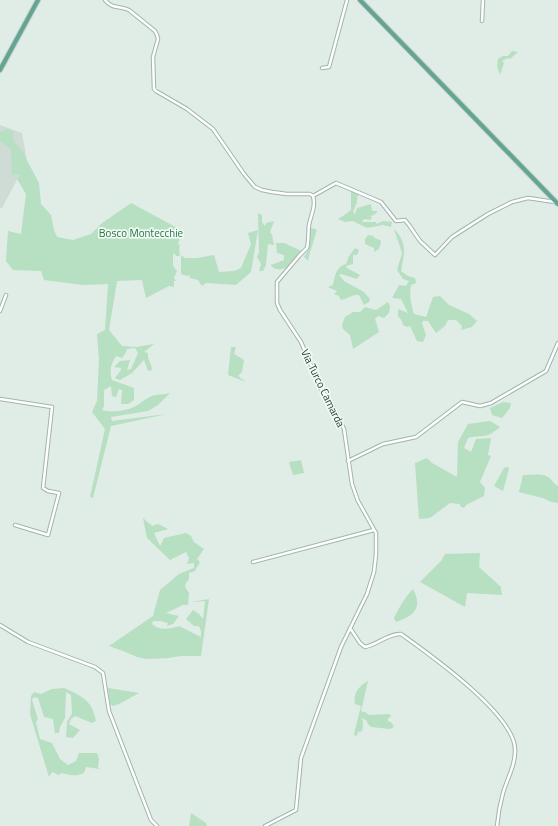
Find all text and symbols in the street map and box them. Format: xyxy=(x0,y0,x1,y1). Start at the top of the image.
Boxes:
park label: Bosco Montecchie xyxy=(99,225,184,241)
street label: Via Turco Camarda xyxy=(297,346,349,430)

